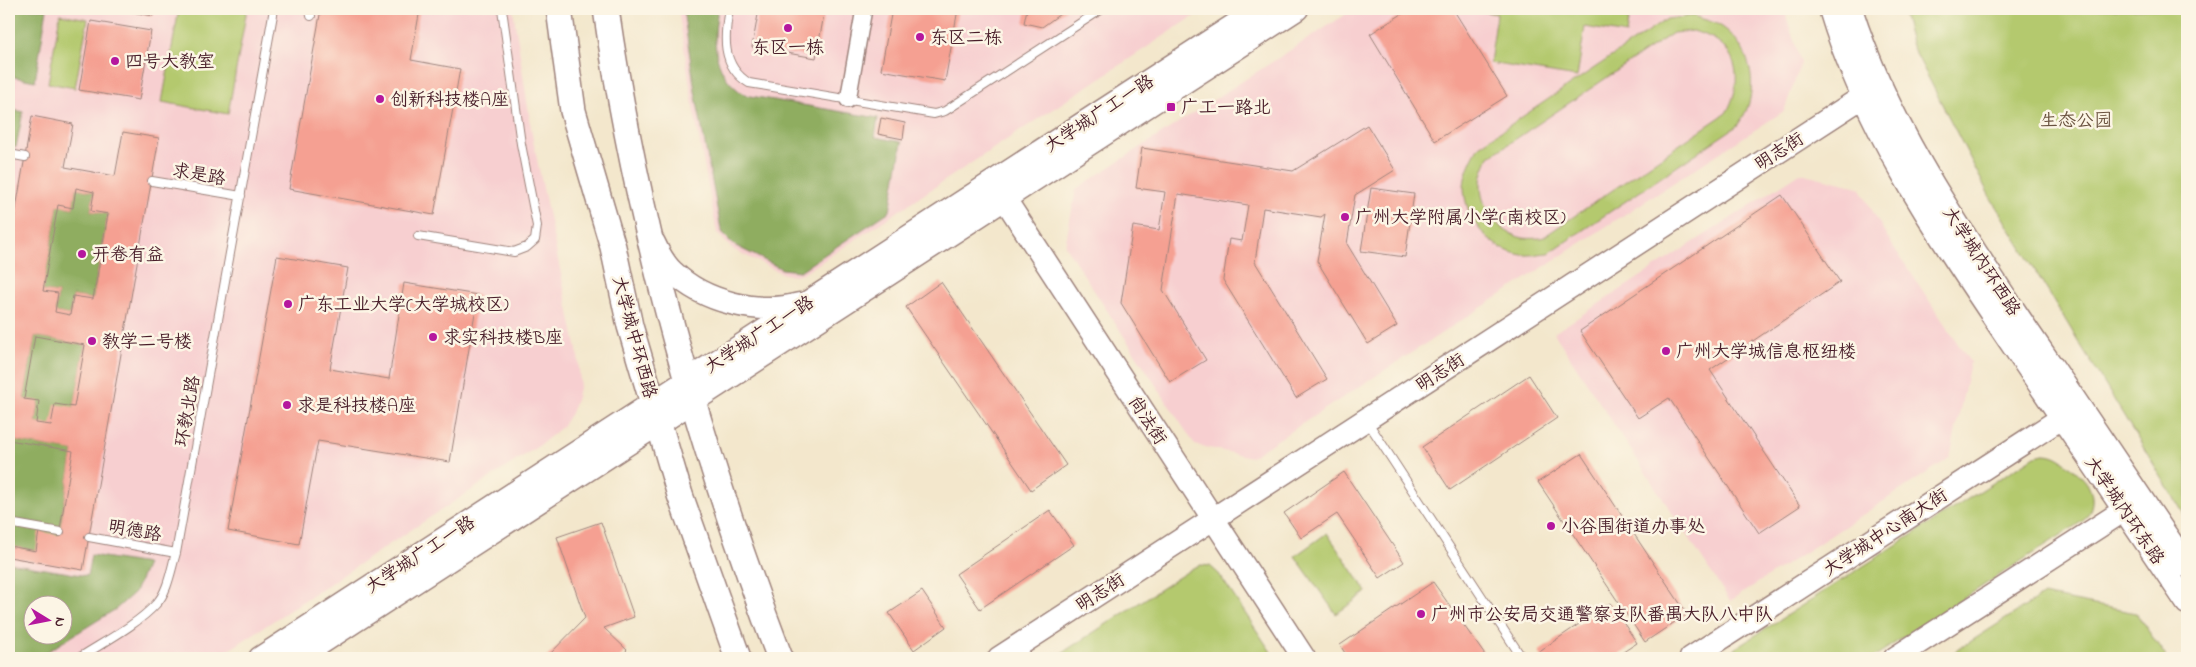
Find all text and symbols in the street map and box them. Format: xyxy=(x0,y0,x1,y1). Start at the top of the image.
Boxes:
marker: 东区一栋 xyxy=(782,22,794,34)
place label: 东区二栋 xyxy=(930,26,1002,52)
marker: 东区二栋 xyxy=(914,31,926,43)
place label: 东区一栋 xyxy=(752,36,824,62)
place label: 四号大教室 xyxy=(125,50,215,76)
marker: 四号大教室 xyxy=(109,55,121,67)
street label: 大学城广工一路 xyxy=(1040,69,1160,160)
place label: 创新科技楼A座 xyxy=(390,88,509,114)
marker: 创新科技楼A座 xyxy=(374,93,386,105)
place label: 广工一路北 xyxy=(1181,96,1271,122)
marker: 广工一路北 xyxy=(1165,101,1177,113)
park label: 生态公园 xyxy=(2040,109,2112,135)
street label: 明志街 xyxy=(1750,127,1810,178)
street label: 求是路 xyxy=(170,158,227,193)
street label: 大学城内环西路 xyxy=(1935,202,2026,322)
place label: 广州大学附属小学(南校区) xyxy=(1355,206,1566,232)
marker: 广州大学附属小学(南校区) xyxy=(1339,211,1351,223)
place label: 开卷有益 xyxy=(92,243,164,269)
marker: 开卷有益 xyxy=(76,248,88,260)
street label: 大学城中环西路 xyxy=(604,273,662,402)
street label: 大学城广工一路 xyxy=(700,290,820,381)
place label: 广东工业大学(大学城校区) xyxy=(298,293,509,319)
marker: 广东工业大学(大学城校区) xyxy=(282,298,294,310)
place label: 求实科技楼B座 xyxy=(443,326,563,352)
place label: 教学二号楼 xyxy=(102,330,192,356)
marker: 求实科技楼B座 xyxy=(427,331,439,343)
marker: 教学二号楼 xyxy=(86,335,98,347)
place label: 广州大学城信息枢纽楼 xyxy=(1676,340,1856,366)
marker: 广州大学城信息枢纽楼 xyxy=(1660,345,1672,357)
street label: 明志街 xyxy=(1411,348,1471,399)
street label: 环教北路 xyxy=(170,374,208,449)
street label: 尚法街 xyxy=(1121,391,1172,451)
place label: 求是科技楼A座 xyxy=(297,394,416,420)
marker: 求是科技楼A座 xyxy=(281,399,293,411)
street label: 大学城内环东路 xyxy=(2077,452,2169,571)
street label: 大学城中心南大街 xyxy=(1819,484,1954,584)
street label: 大学城广工一路 xyxy=(361,510,481,601)
street label: 明德路 xyxy=(106,514,163,549)
place label: 小谷围街道办事处 xyxy=(1561,515,1705,541)
marker: 小谷围街道办事处 xyxy=(1545,520,1557,532)
street label: 明志街 xyxy=(1071,568,1131,619)
north arrow xyxy=(22,594,72,644)
place label: 广州市公安局交通警察支队番禺大队八中队 xyxy=(1431,603,1773,629)
marker: 广州市公安局交通警察支队番禺大队八中队 xyxy=(1415,608,1427,620)
text: N xyxy=(48,616,70,628)

